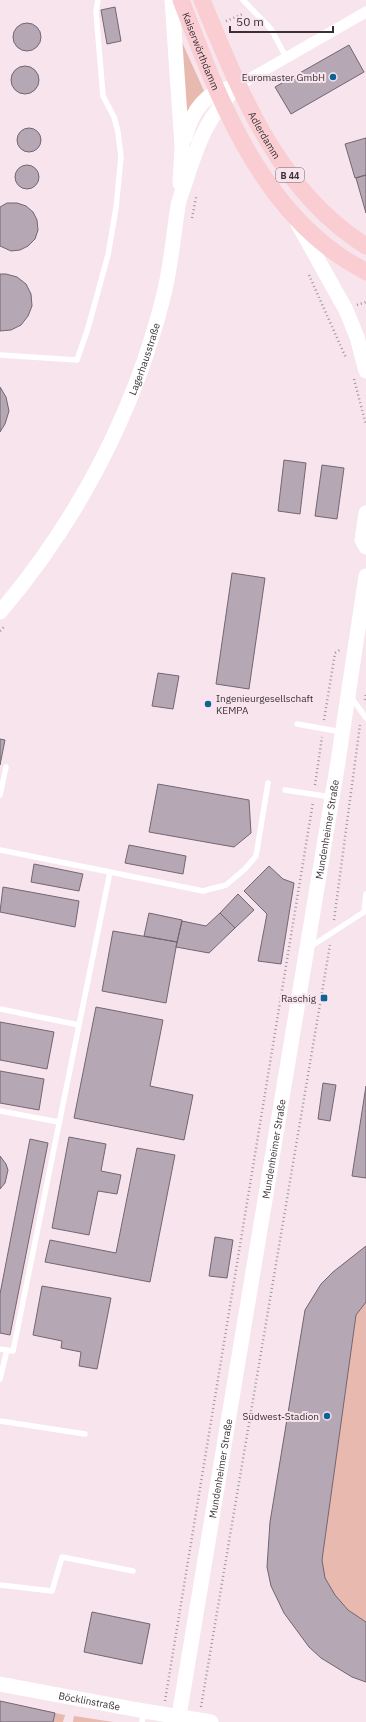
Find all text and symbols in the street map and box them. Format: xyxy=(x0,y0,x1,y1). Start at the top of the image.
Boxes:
scale bar xyxy=(230,8,333,34)
street label: Kaiserwörthdamm xyxy=(180,10,223,92)
text: 50 m xyxy=(236,14,264,29)
place label: Euromaster GmbH xyxy=(242,71,325,84)
marker: Euromaster GmbH xyxy=(328,72,338,82)
street label: Adlerdamm xyxy=(246,109,284,161)
road number: B 44 xyxy=(276,168,304,182)
street label: Lagerhausstraße xyxy=(126,321,163,397)
place label: Ingenieurgesellschaft KEMPA xyxy=(216,692,314,717)
marker: Ingenieurgesellschaft KEMPA xyxy=(203,699,213,709)
street label: Mundenheimer Straße xyxy=(312,778,342,880)
place label: Raschig xyxy=(281,992,317,1005)
marker: Raschig xyxy=(319,993,329,1003)
street label: Mundenheimer Straße xyxy=(259,1098,288,1200)
place label: Südwest-Stadion xyxy=(242,1410,319,1423)
marker: Südwest-Stadion xyxy=(322,1411,332,1421)
street label: Mundenheimer Straße xyxy=(206,1417,235,1519)
street label: Böcklinstraße xyxy=(57,1689,122,1713)

